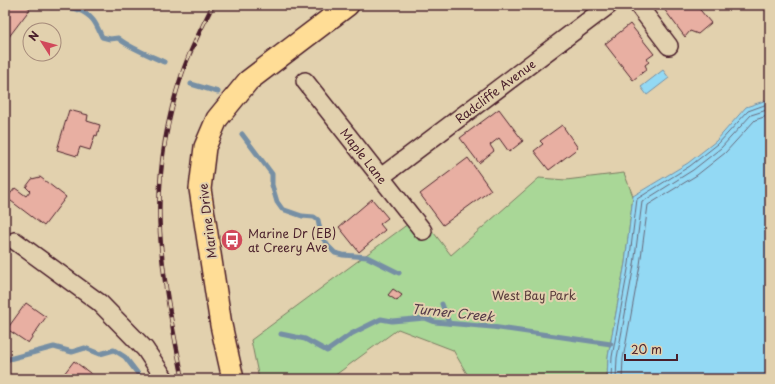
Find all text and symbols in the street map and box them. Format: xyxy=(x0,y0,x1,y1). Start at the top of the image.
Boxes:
north arrow xyxy=(22,22,62,62)
text: N xyxy=(24,27,43,44)
street label: Radcliffe Avenue xyxy=(451,55,539,127)
street label: Maple Lane xyxy=(336,124,392,188)
street label: Marine Drive xyxy=(193,182,221,260)
place label: Marine Dr (EB) at Creery Ave xyxy=(248,224,336,256)
bus stop icon: Marine Dr (EB) at Creery Ave xyxy=(219,227,245,253)
park label: West Bay Park xyxy=(492,286,576,304)
water label: Turner Creek xyxy=(411,298,496,326)
scale bar xyxy=(625,336,677,362)
text: 20 m xyxy=(631,340,662,358)

